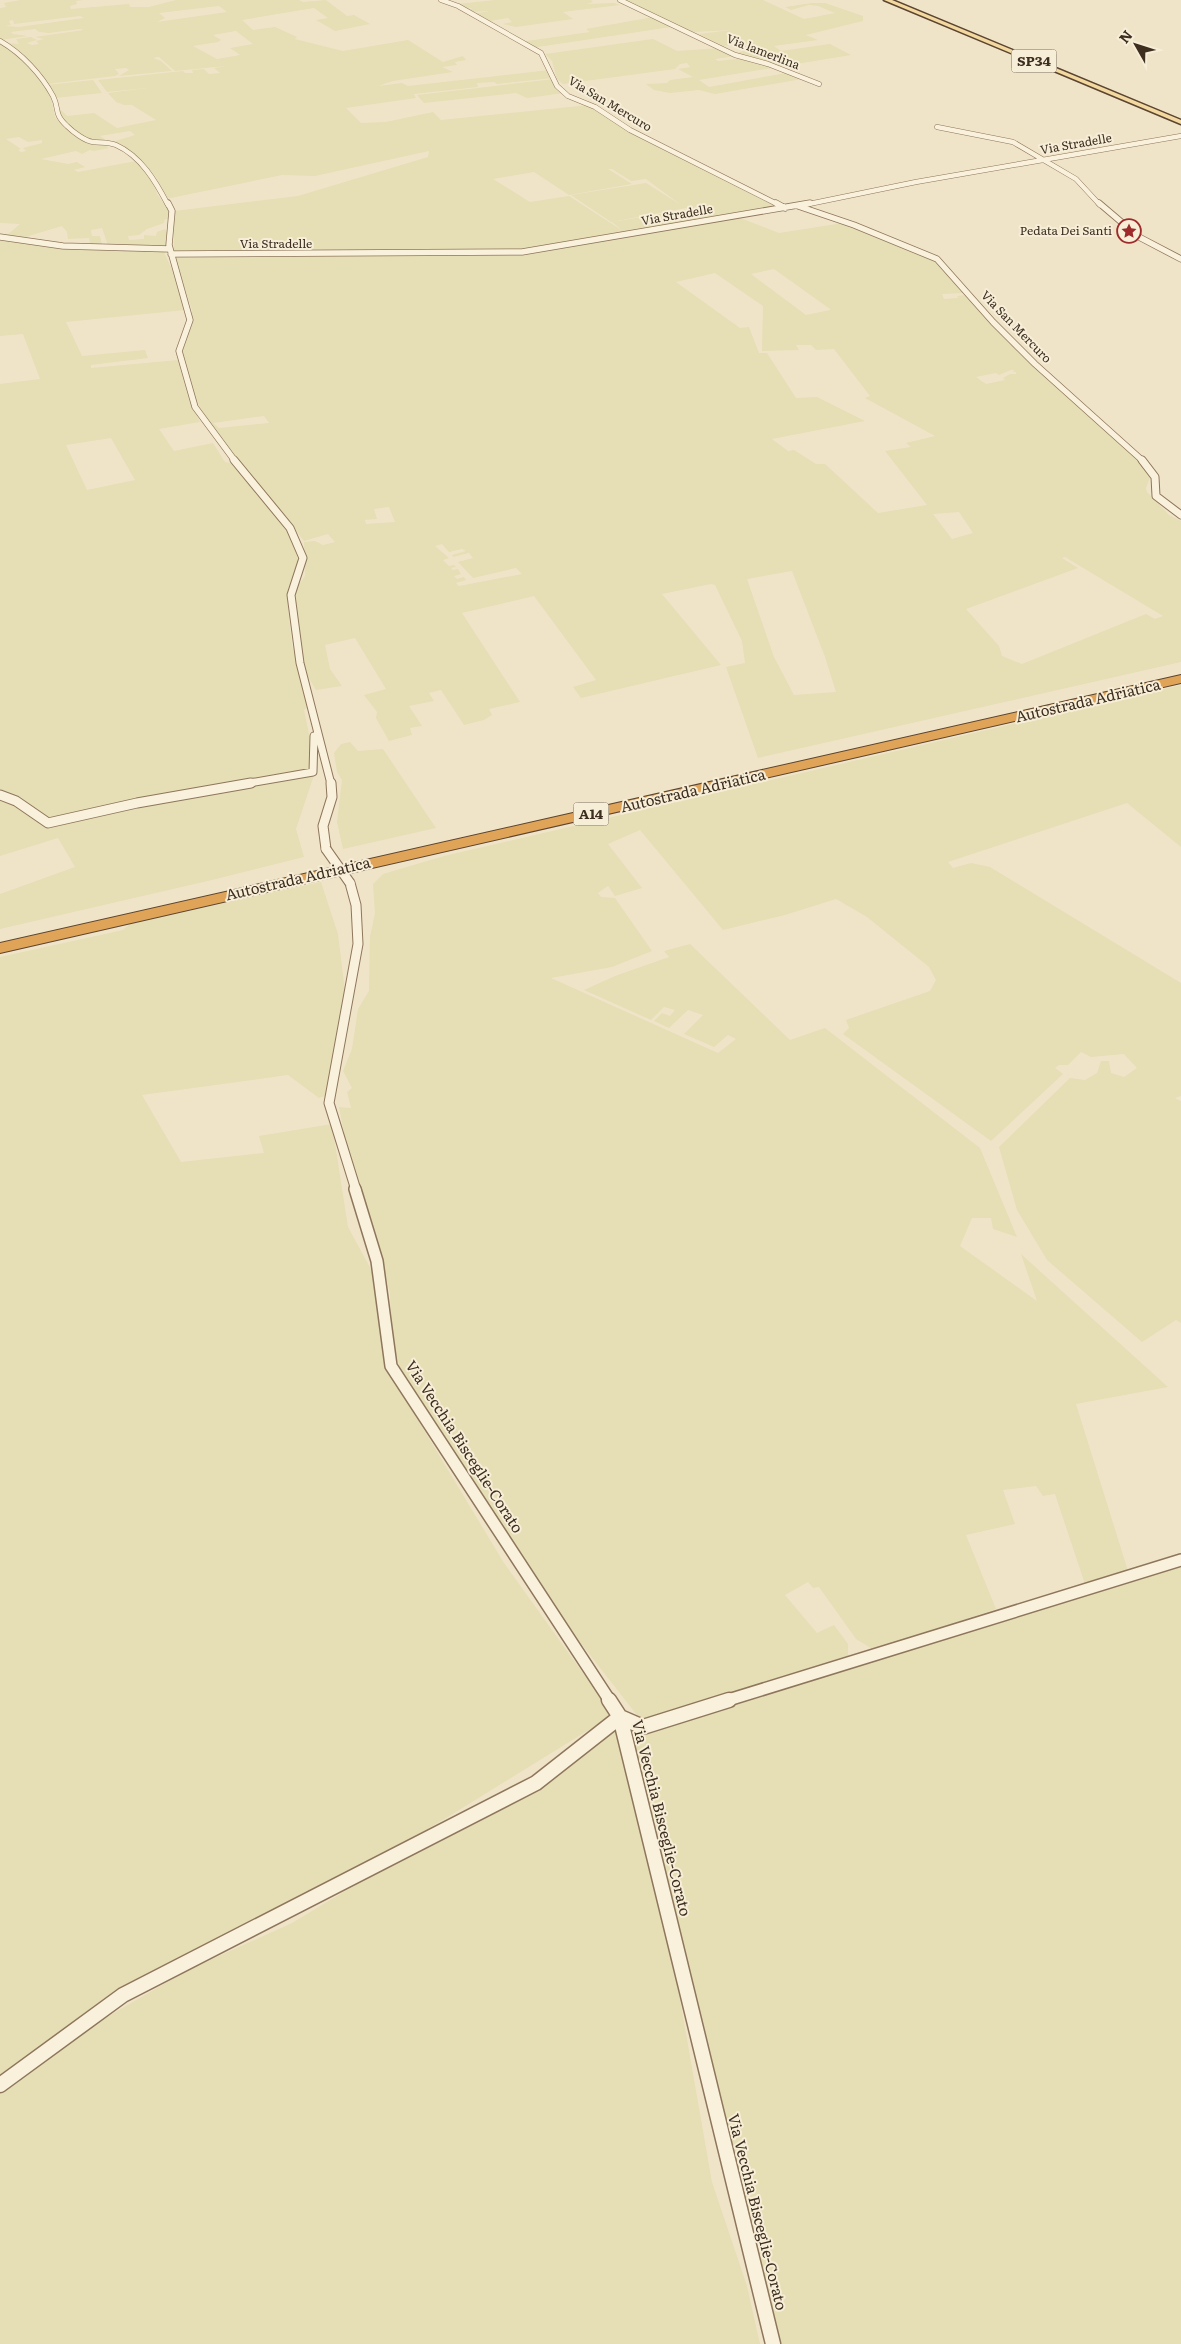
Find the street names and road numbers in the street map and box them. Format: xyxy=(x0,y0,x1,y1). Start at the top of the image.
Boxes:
street label: Via lamerlina xyxy=(724,29,803,74)
road number: SP34 xyxy=(1012,49,1056,72)
street label: Via San Mercuro xyxy=(565,71,656,135)
street label: Via Stradelle xyxy=(1038,128,1113,158)
street label: Via Stradelle xyxy=(639,199,714,229)
street label: Via Stradelle xyxy=(240,234,312,252)
street label: Via San Mercuro xyxy=(977,286,1056,367)
street label: Autostrada Adriatica xyxy=(1013,671,1163,727)
street label: Autostrada Adriatica xyxy=(618,761,768,817)
road number: A14 xyxy=(574,802,608,826)
street label: Autostrada Adriatica xyxy=(223,849,373,905)
street label: Via Vecchia Bisceglie-Corato xyxy=(401,1355,530,1537)
street label: Via Vecchia Bisceglie-Corato xyxy=(627,1717,698,1919)
street label: Via Vecchia Bisceglie-Corato xyxy=(723,2111,794,2313)

